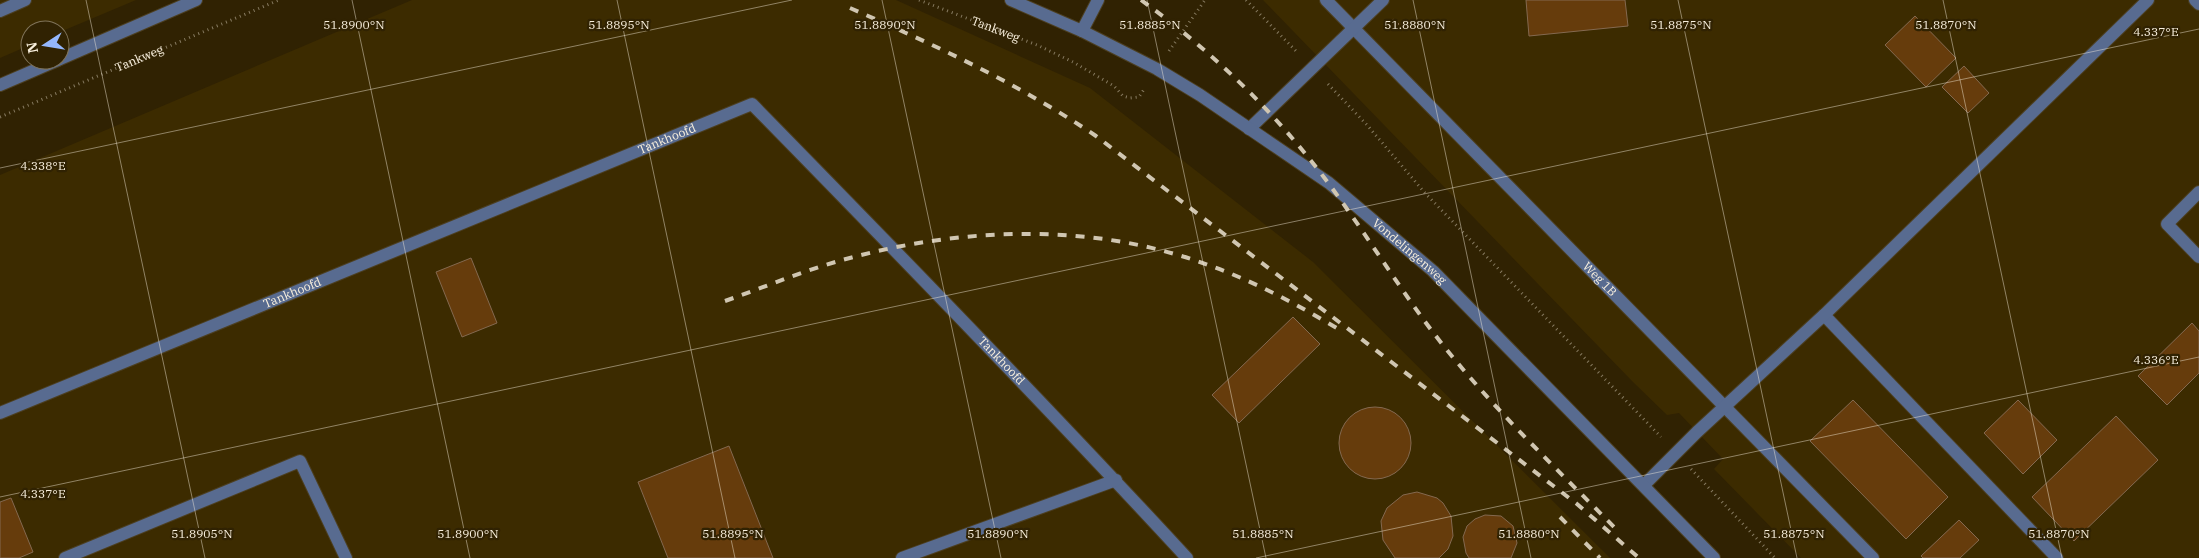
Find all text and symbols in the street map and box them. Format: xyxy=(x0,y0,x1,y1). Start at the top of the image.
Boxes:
street label: Tankweg xyxy=(969,13,1023,45)
text: 51.8900°N xyxy=(323,17,385,32)
text: 51.8895°N xyxy=(588,17,650,32)
text: 51.8890°N xyxy=(854,17,916,32)
text: 51.8885°N xyxy=(1119,17,1181,32)
text: 51.8880°N xyxy=(1384,17,1446,32)
text: 51.8875°N xyxy=(1650,17,1712,32)
text: 51.8870°N xyxy=(1915,17,1977,32)
north arrow xyxy=(20,20,70,70)
text: 4.337°E xyxy=(2133,24,2179,39)
text: N xyxy=(22,40,42,55)
street label: Tankweg xyxy=(113,41,166,75)
street label: Tankhoofd xyxy=(636,120,698,157)
text: 4.338°E xyxy=(20,158,66,173)
street label: Vondelingenweg xyxy=(1370,215,1450,288)
street label: Weg 1B xyxy=(1580,259,1620,299)
street label: Tankhoofd xyxy=(261,274,323,311)
street label: Tankhoofd xyxy=(975,333,1028,388)
text: 4.336°E xyxy=(2133,352,2179,367)
text: 4.337°E xyxy=(20,486,66,501)
text: 51.8905°N xyxy=(171,526,233,541)
text: 51.8900°N xyxy=(437,526,499,541)
text: 51.8895°N xyxy=(702,526,764,541)
text: 51.8890°N xyxy=(967,526,1029,541)
text: 51.8885°N xyxy=(1232,526,1294,541)
text: 51.8880°N xyxy=(1498,526,1560,541)
text: 51.8875°N xyxy=(1763,526,1825,541)
text: 51.8870°N xyxy=(2028,526,2090,541)

